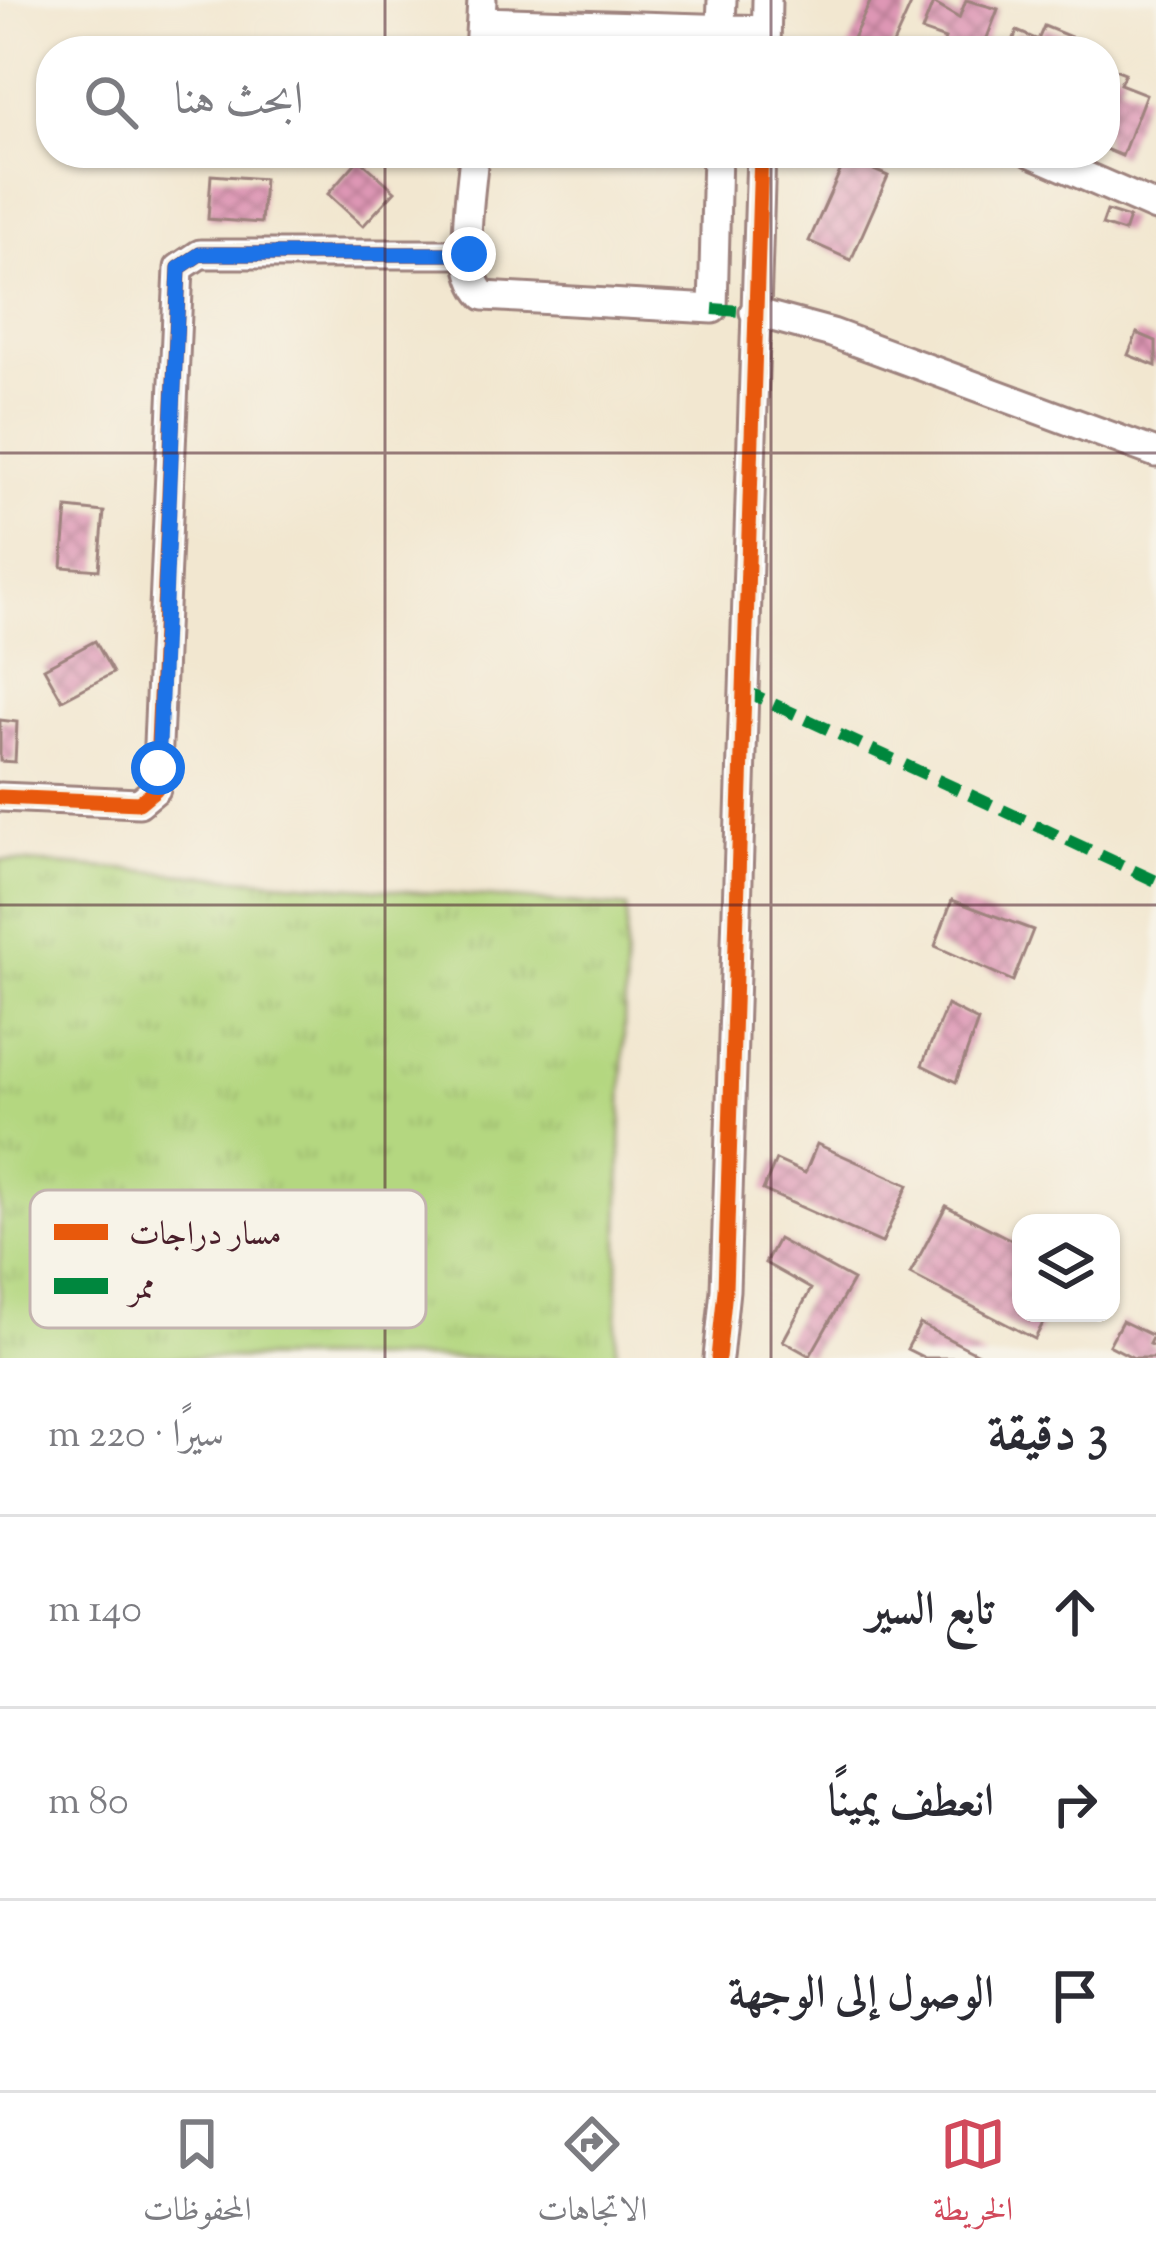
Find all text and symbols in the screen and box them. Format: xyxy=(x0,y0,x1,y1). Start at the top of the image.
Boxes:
search box xyxy=(36,36,1120,168)
icon: search xyxy=(78,69,144,135)
text: ابحث هنا xyxy=(174,70,304,135)
route end xyxy=(442,227,496,281)
route start xyxy=(131,741,185,795)
legend xyxy=(30,1190,426,1328)
text: مسار دراجات xyxy=(129,1212,282,1260)
map controls xyxy=(1012,1214,1120,1322)
button: layers xyxy=(1012,1214,1120,1322)
text: ممر xyxy=(126,1266,155,1314)
text: 3 دقيقة xyxy=(987,1400,1108,1473)
text: سيرًا · 220 m xyxy=(48,1409,224,1465)
icon: ahead xyxy=(1042,1579,1108,1645)
text: تابع السير xyxy=(867,1580,994,1645)
text: 140 m xyxy=(48,1584,142,1640)
icon: right xyxy=(1042,1771,1108,1837)
text: انعطف يمينًا xyxy=(828,1772,994,1837)
text: 80 m xyxy=(48,1776,129,1832)
icon: arrive xyxy=(1042,1963,1108,2029)
text: الوصول إلى الوجهة xyxy=(728,1964,994,2029)
tab: المحفوظات xyxy=(143,2111,252,2241)
tab: الاتجاهات xyxy=(537,2111,647,2241)
tab: الخريطة xyxy=(933,2111,1013,2241)

